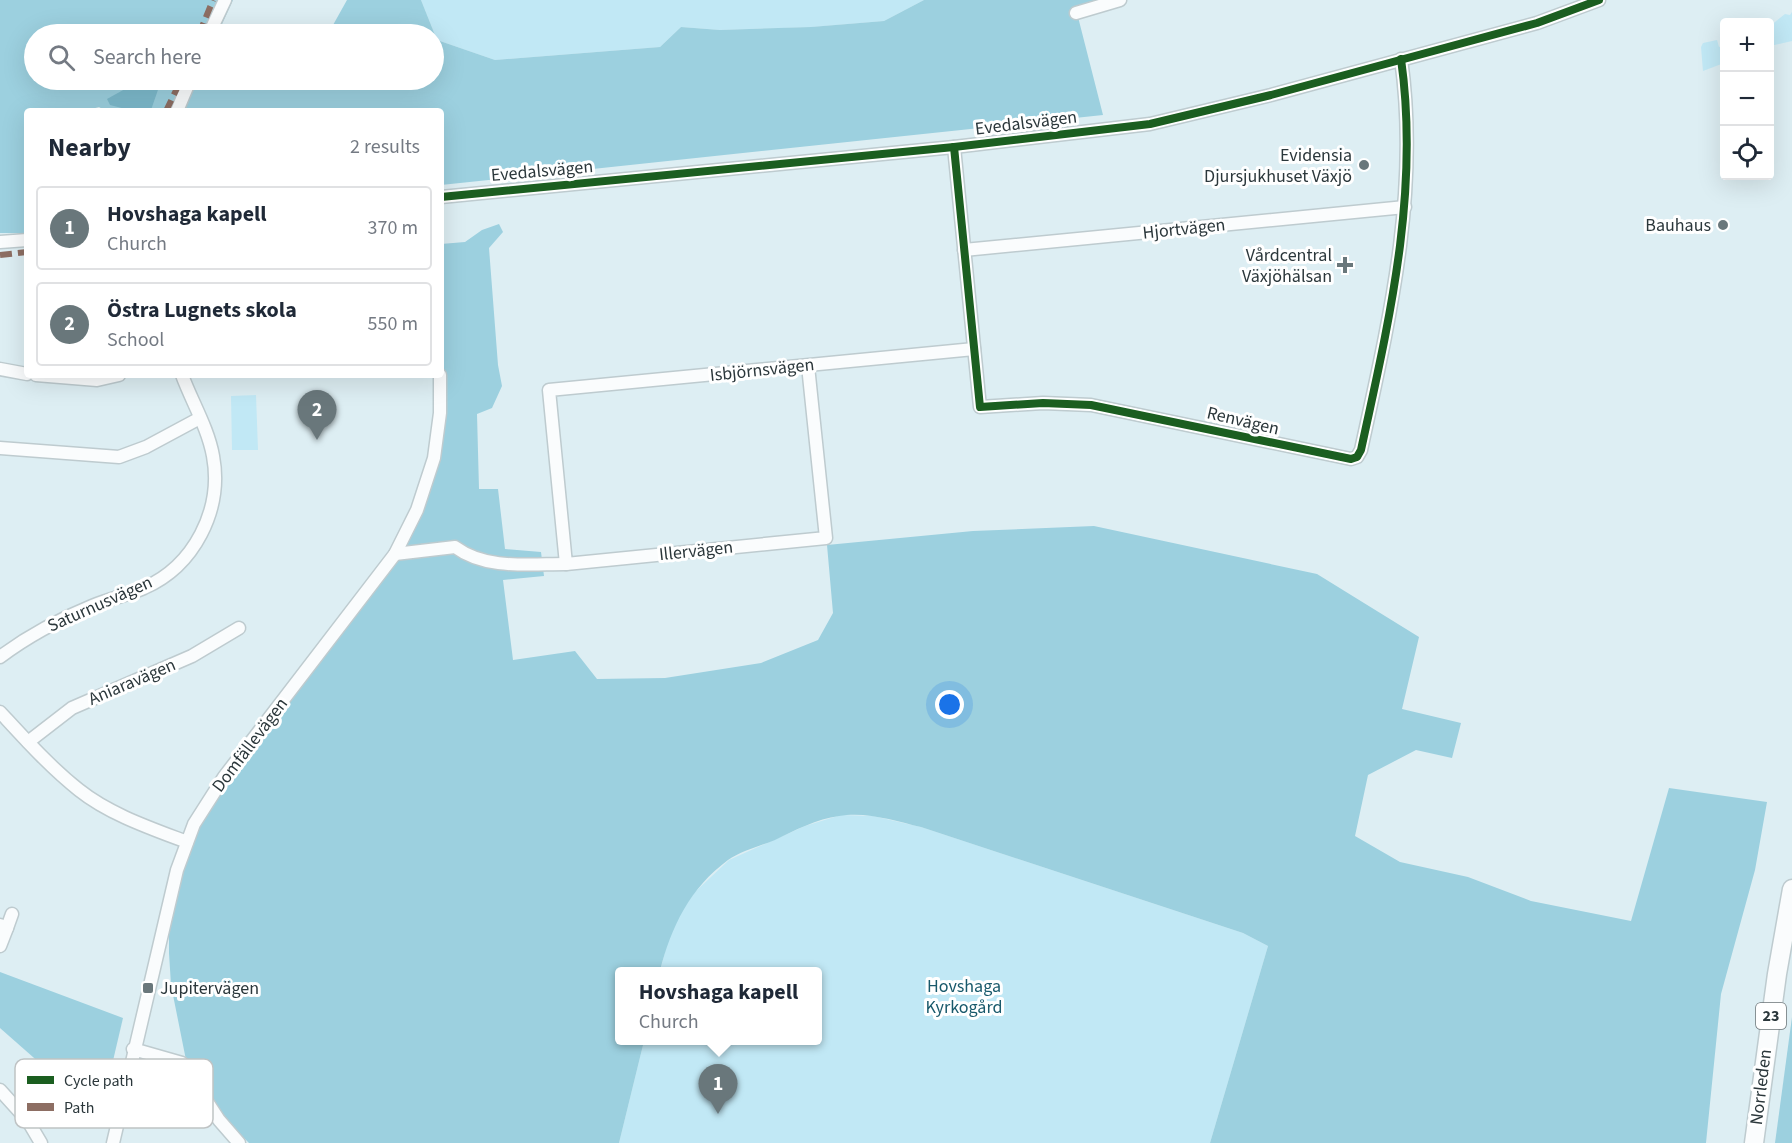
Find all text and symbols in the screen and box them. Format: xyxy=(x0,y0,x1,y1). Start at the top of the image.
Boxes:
map controls xyxy=(1720,18,1774,180)
button: + xyxy=(1720,18,1774,72)
search box xyxy=(24,24,444,90)
icon: search xyxy=(45,41,78,74)
text: Search here xyxy=(93,41,201,73)
button: − xyxy=(1720,72,1774,126)
street label: Evedalsvägen xyxy=(974,104,1078,142)
button: locate xyxy=(1720,126,1774,180)
text: Nearby xyxy=(48,129,131,166)
text: 2 results xyxy=(350,133,420,161)
place label: Evidensia Djursjukhuset Växjö xyxy=(1204,143,1352,189)
street label: Evedalsvägen xyxy=(490,154,594,188)
marker: Evidensia Djursjukhuset Växjö xyxy=(1357,158,1371,172)
text: Hovshaga kapell xyxy=(107,198,267,230)
street label: Hjortvägen xyxy=(1141,212,1227,246)
place label: Bauhaus xyxy=(1645,213,1711,238)
text: 1 xyxy=(64,214,75,242)
text: 370 m xyxy=(368,214,418,242)
marker: Bauhaus xyxy=(1716,218,1730,232)
text: Church xyxy=(107,230,167,258)
place label: Vårdcentral Växjöhälsan xyxy=(1242,243,1332,289)
marker: Vårdcentral Växjöhälsan xyxy=(1336,256,1354,274)
text: Östra Lugnets skola xyxy=(107,294,297,326)
text: 2 xyxy=(64,310,75,338)
text: 550 m xyxy=(368,310,418,338)
text: School xyxy=(107,326,164,354)
street label: Isbjörnsvägen xyxy=(709,352,815,388)
pin: 2 xyxy=(298,390,336,440)
street label: Renvägen xyxy=(1204,401,1282,441)
street label: Illervägen xyxy=(658,535,734,567)
street label: Saturnusvägen xyxy=(44,570,156,638)
street label: Aniaravägen xyxy=(84,652,180,712)
your location xyxy=(935,690,964,719)
street label: Domfällevägen xyxy=(206,692,294,798)
popup xyxy=(615,967,822,1045)
park label: Hovshaga Kyrkogård xyxy=(926,974,1002,1020)
place label: Jupitervägen xyxy=(160,976,259,1001)
text: Hovshaga kapell xyxy=(639,976,798,1008)
marker: Jupitervägen xyxy=(141,981,155,995)
road number: 23 xyxy=(1756,1003,1786,1029)
text: Church xyxy=(639,1008,699,1036)
street label: Norrleden xyxy=(1744,1048,1778,1126)
legend xyxy=(15,1059,213,1128)
pin: 1 xyxy=(698,1064,738,1114)
text: Cycle path xyxy=(64,1070,133,1092)
text: Path xyxy=(64,1097,94,1119)

